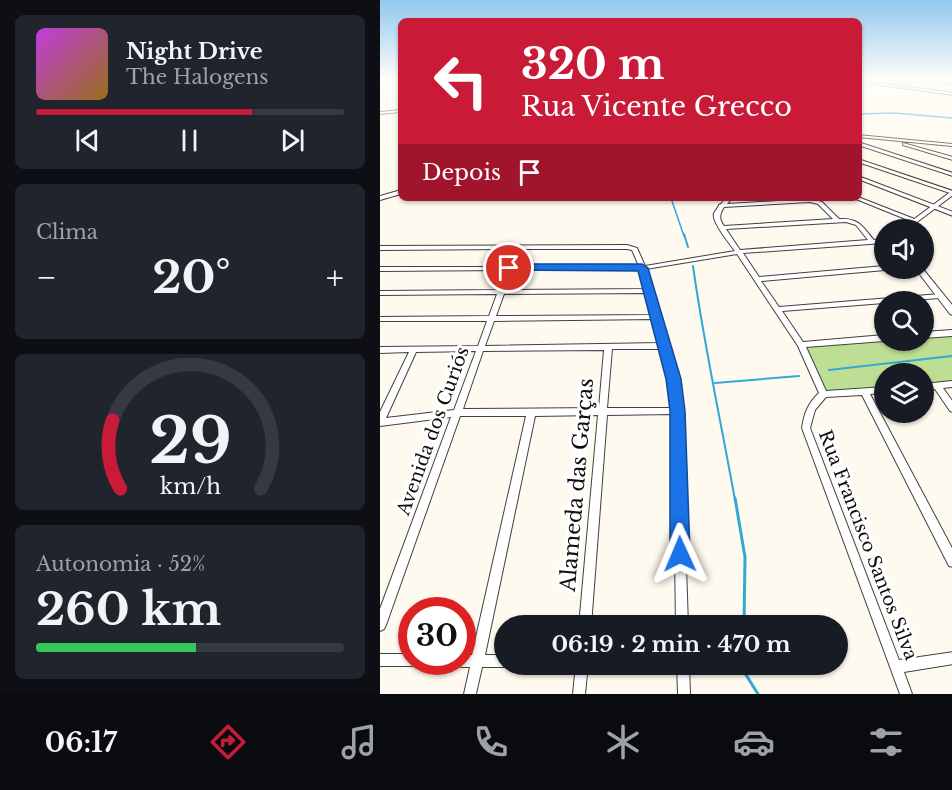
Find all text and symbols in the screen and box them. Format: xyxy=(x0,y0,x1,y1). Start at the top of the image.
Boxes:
text: Night Drive xyxy=(126,38,263,65)
text: 320 m xyxy=(521,38,664,90)
icon: left xyxy=(422,42,500,120)
text: The Halogens xyxy=(126,65,268,89)
text: Rua Vicente Grecco xyxy=(521,90,792,123)
icon: previous xyxy=(71,124,104,157)
icon: pause xyxy=(173,124,206,157)
icon: next xyxy=(276,124,309,157)
icon: arrive xyxy=(513,156,546,189)
text: Depois xyxy=(422,159,501,186)
map controls xyxy=(874,219,934,423)
button: sound xyxy=(874,219,934,279)
text: Clima xyxy=(36,220,98,244)
pin xyxy=(483,242,534,293)
text: 20° xyxy=(152,249,231,305)
icon: arrive xyxy=(492,251,525,284)
text: − xyxy=(36,257,57,298)
text: + xyxy=(326,257,344,298)
button: search xyxy=(874,291,934,351)
street label: Avenida dos Curiós xyxy=(392,344,474,519)
button: layers xyxy=(874,363,934,423)
street label: Alameda das Garças xyxy=(555,377,599,594)
text: 29 xyxy=(149,402,231,480)
street label: Rua Francisco Santos Silva xyxy=(814,427,922,663)
text: km/h xyxy=(160,473,221,500)
position arrow xyxy=(648,522,712,586)
text: Autonomia · 52% xyxy=(36,552,206,576)
text: 260 km xyxy=(36,581,221,637)
speed limit sign: 30 xyxy=(398,597,476,675)
text: 06:19 · 2 min · 470 m xyxy=(551,631,791,658)
icon: directions xyxy=(207,721,249,763)
icon: music xyxy=(338,721,380,763)
icon: phone xyxy=(470,721,512,763)
icon: climate xyxy=(602,721,644,763)
icon: car xyxy=(733,721,775,763)
icon: filters xyxy=(865,721,907,763)
text: 06:17 xyxy=(45,726,117,759)

